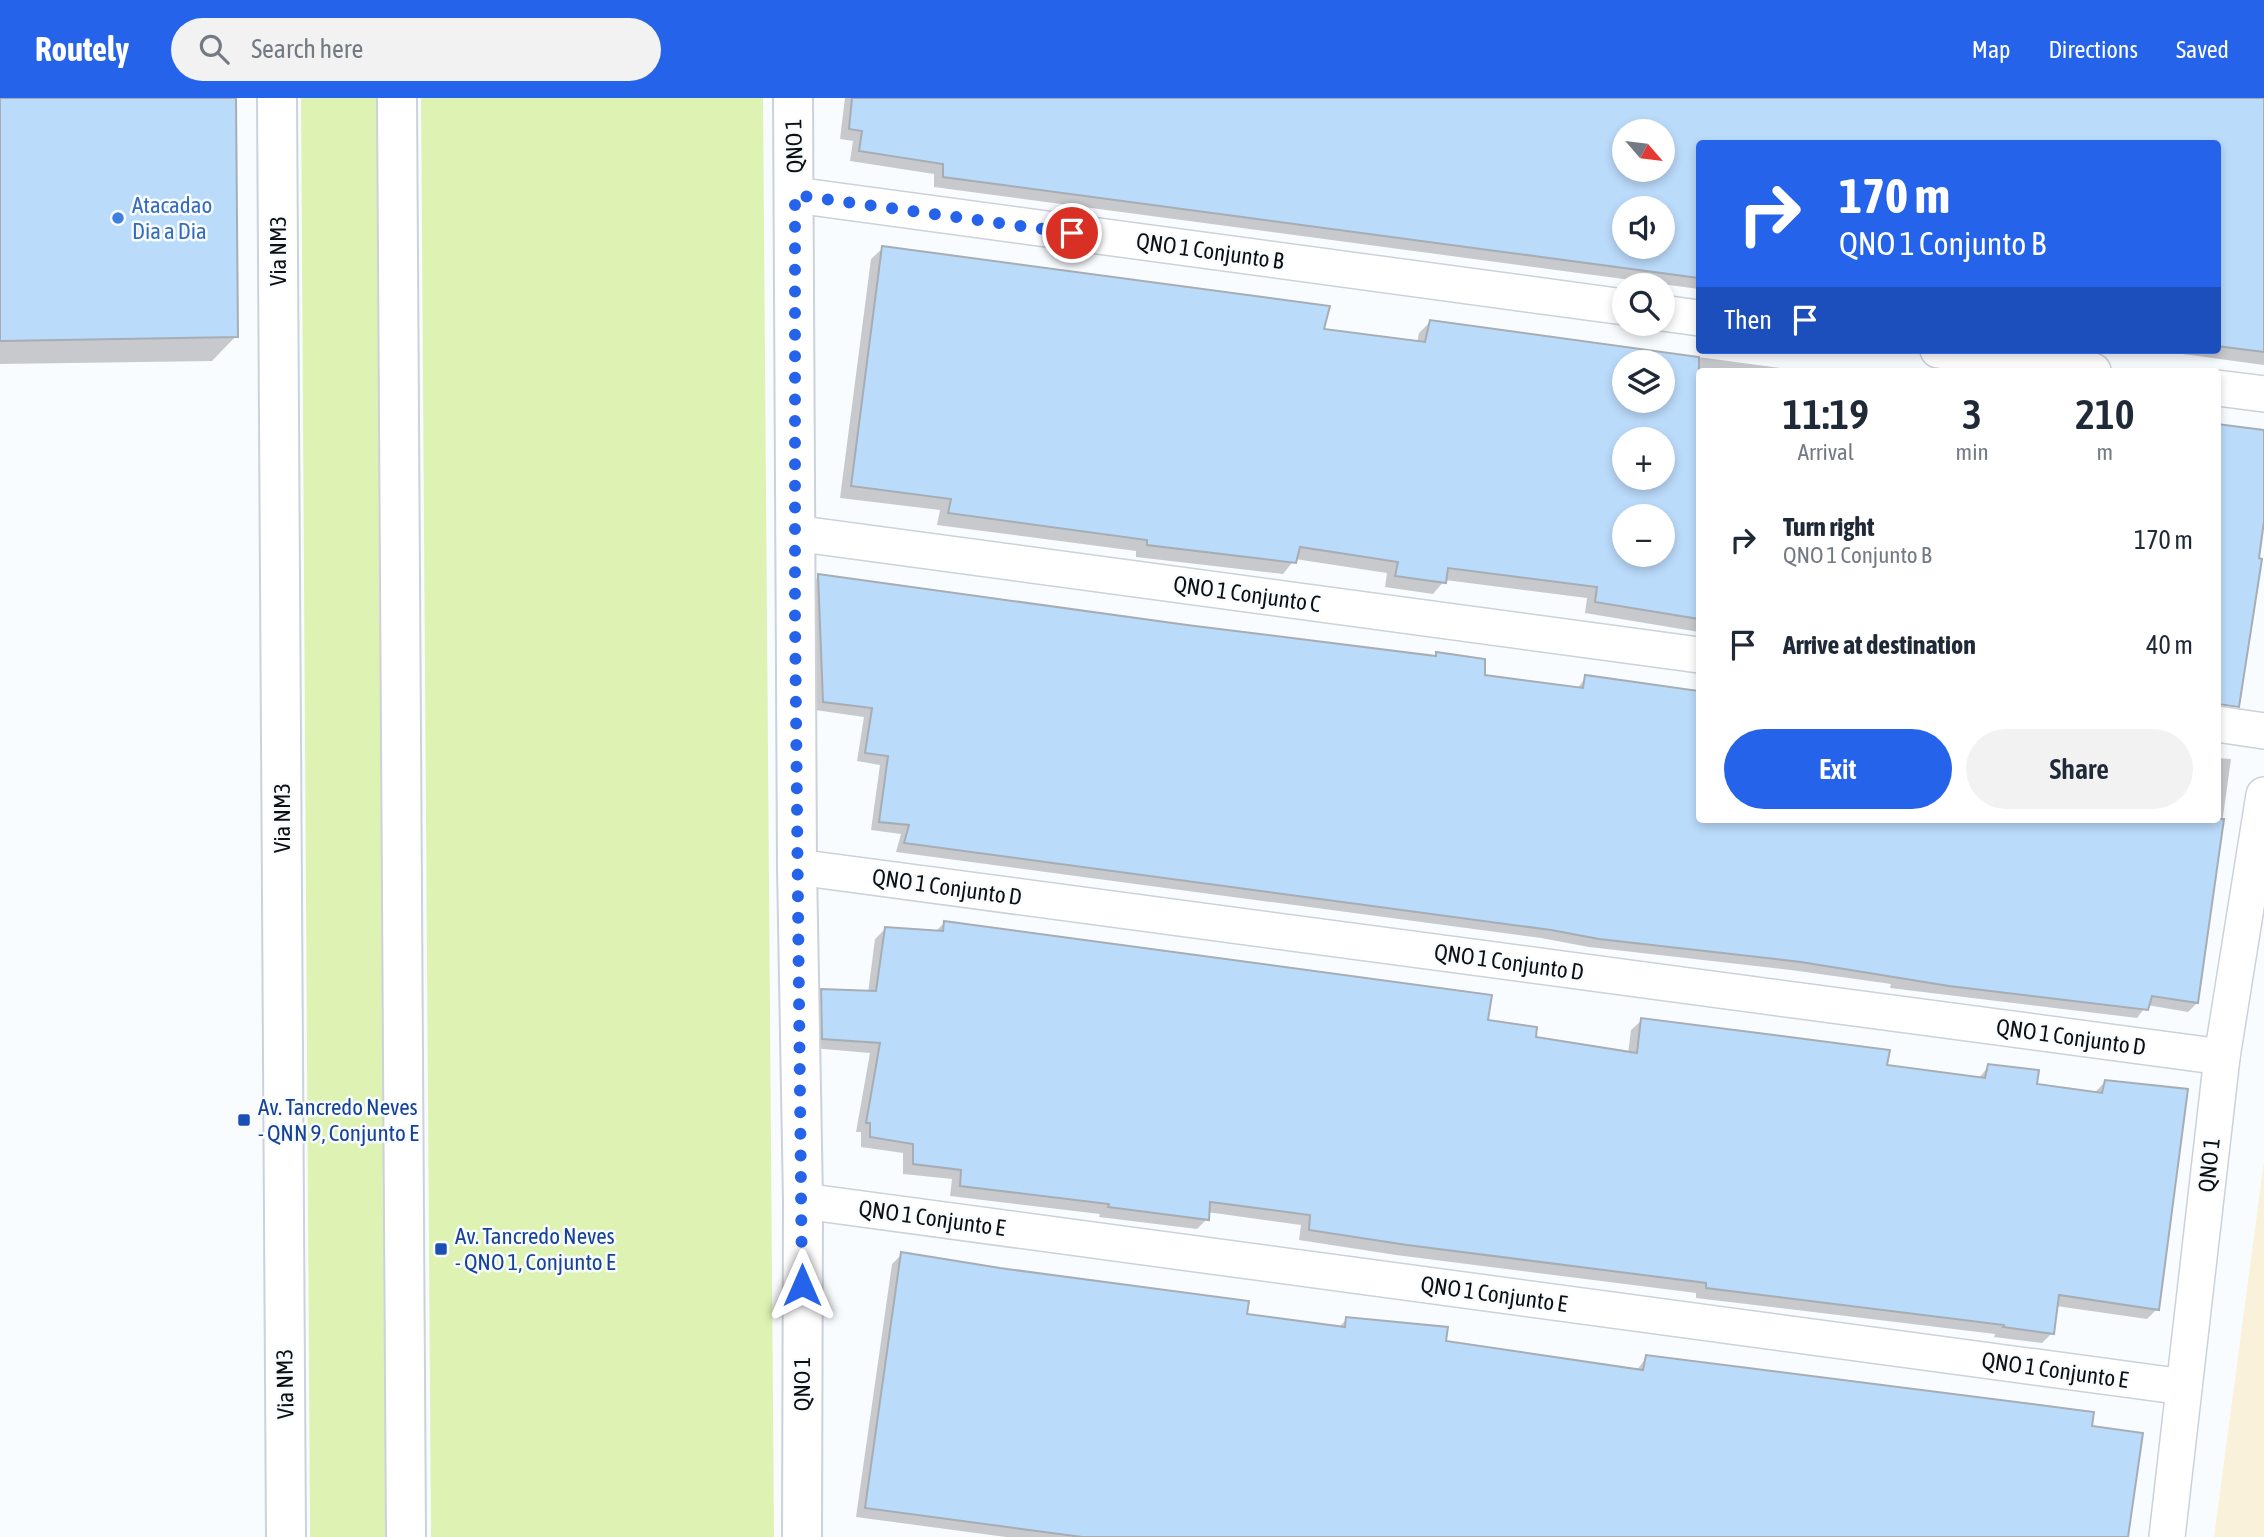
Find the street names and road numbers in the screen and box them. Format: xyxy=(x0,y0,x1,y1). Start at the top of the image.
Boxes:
street label: QNO 1 xyxy=(780,118,808,174)
street label: Via NM3 xyxy=(265,216,291,286)
street label: QNO 1 Conjunto B xyxy=(1135,228,1286,274)
street label: QNO 1 Conjunto C xyxy=(1172,571,1322,617)
street label: Via NM3 xyxy=(269,783,295,853)
street label: QNO 1 Conjunto D xyxy=(871,864,1023,910)
street label: QNO 1 Conjunto D xyxy=(1433,939,1585,985)
street label: QNO 1 Conjunto D xyxy=(1995,1014,2147,1060)
street label: QNO 1 xyxy=(2193,1137,2225,1193)
street label: QNO 1 Conjunto E xyxy=(857,1195,1007,1241)
street label: QNO 1 Conjunto E xyxy=(1419,1271,1569,1317)
street label: QNO 1 Conjunto E xyxy=(1980,1347,2130,1393)
street label: Via NM3 xyxy=(271,1349,299,1419)
street label: QNO 1 xyxy=(789,1357,815,1411)

